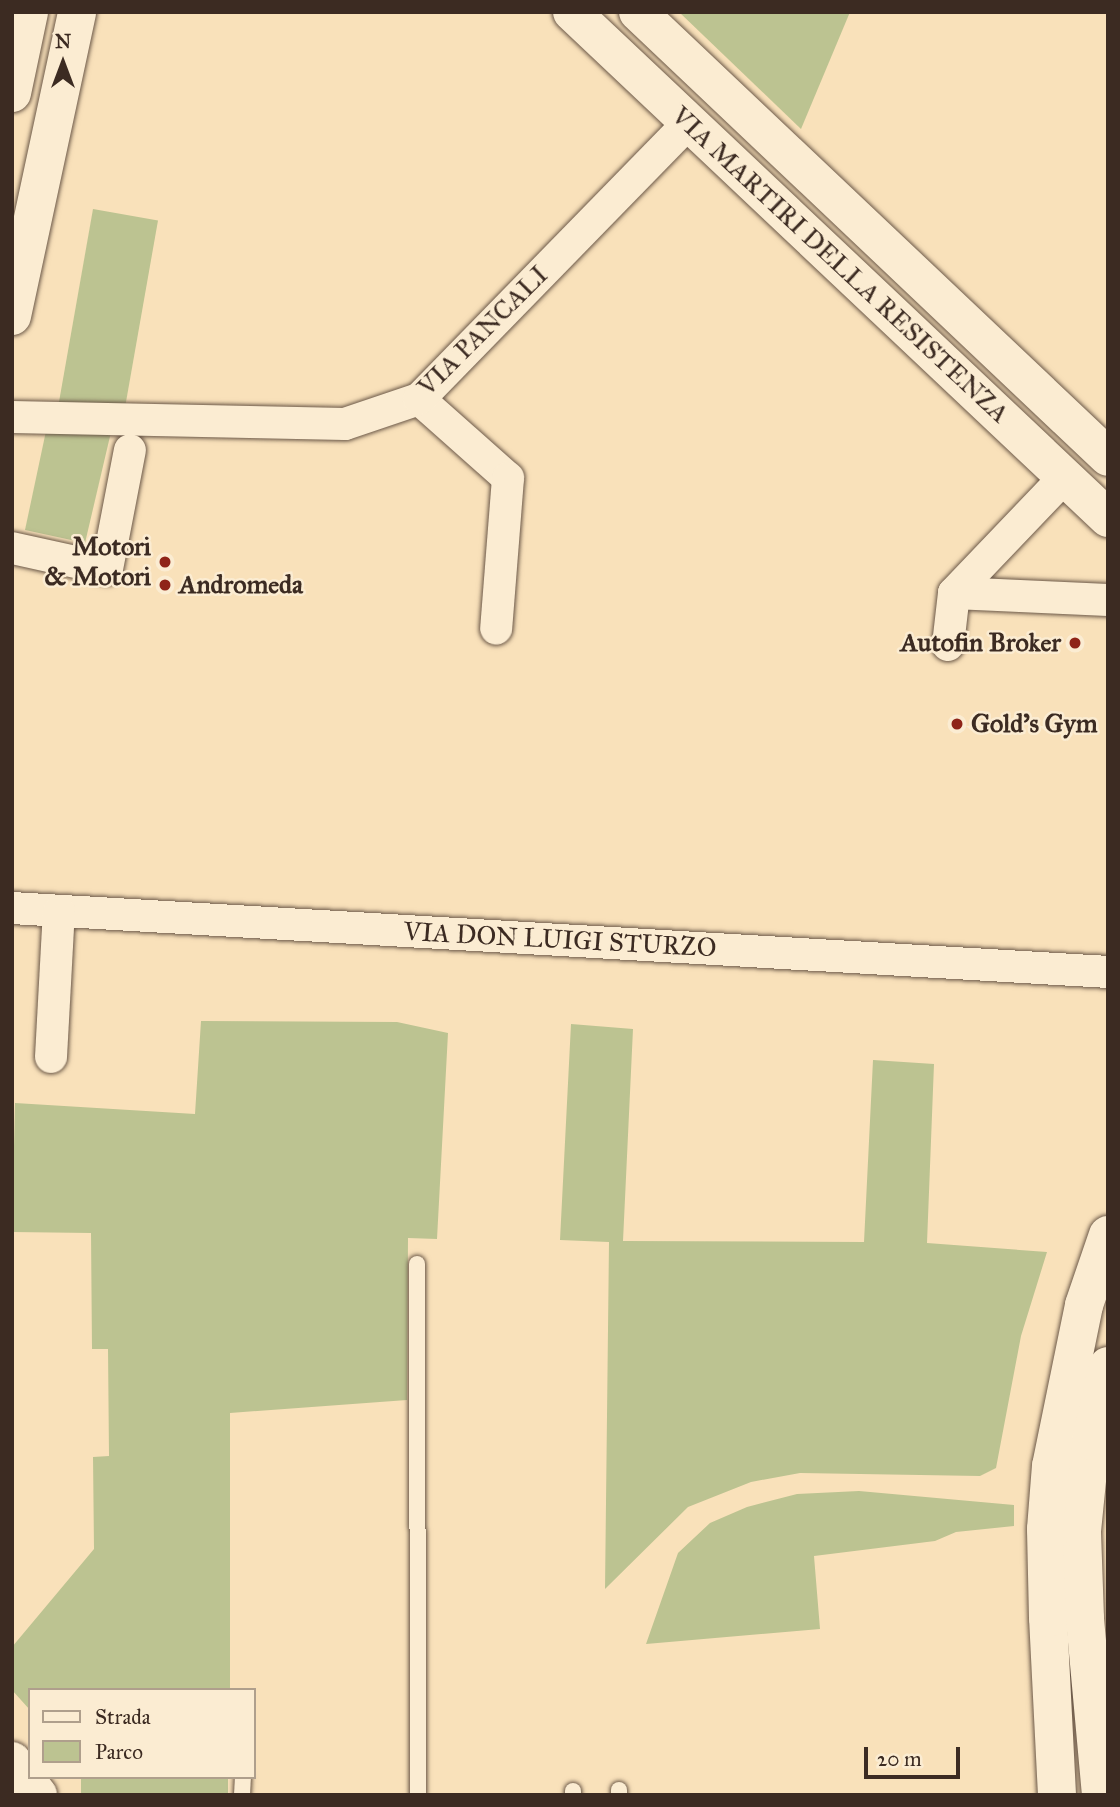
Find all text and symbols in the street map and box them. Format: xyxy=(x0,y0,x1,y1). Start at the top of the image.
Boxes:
north arrow xyxy=(28,28,98,98)
text: N xyxy=(55,30,71,53)
street label: VIA MARTIRI DELLA RESISTENZA xyxy=(665,100,1015,430)
street label: VIA PANCALI xyxy=(411,259,555,403)
place label: Motori & Motori xyxy=(44,531,151,592)
marker: Motori & Motori xyxy=(157,554,173,570)
place label: Andromeda xyxy=(179,569,303,601)
marker: Andromeda xyxy=(157,577,173,593)
place label: Autofin Broker xyxy=(900,627,1061,659)
marker: Autofin Broker xyxy=(1067,635,1083,651)
place label: Gold's Gym xyxy=(971,708,1098,740)
marker: Gold's Gym xyxy=(949,716,965,732)
street label: VIA DON LUIGI STURZO xyxy=(403,916,717,964)
legend xyxy=(28,1688,256,1779)
text: Strada xyxy=(95,1704,151,1730)
scale bar xyxy=(868,1734,964,1778)
text: Parco xyxy=(95,1739,143,1765)
text: 20 m xyxy=(877,1746,922,1772)

